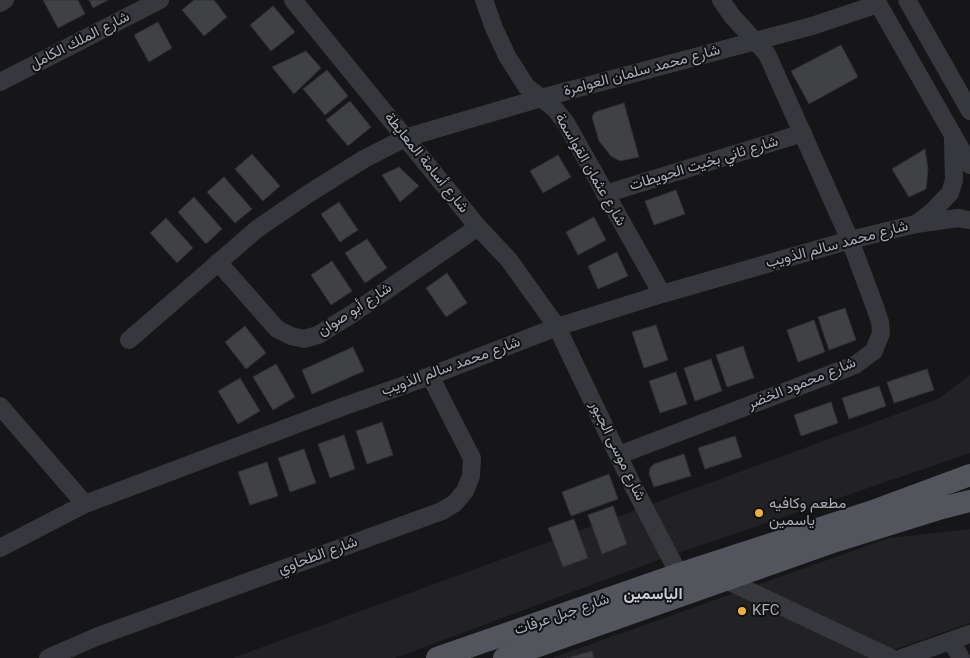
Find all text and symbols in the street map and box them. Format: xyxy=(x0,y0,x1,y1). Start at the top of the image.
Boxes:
street label: شارع الملك الكامل xyxy=(27,8,133,74)
street label: شارع محمد سلمان العوامرة xyxy=(562,41,722,101)
street label: شارع أسامة المعايطة xyxy=(380,109,472,217)
street label: شارع عثمان القواسمة xyxy=(550,110,630,230)
street label: شارع ثاني بخيت الحويطات xyxy=(627,133,781,195)
street label: شارع محمد سالم الذويب xyxy=(764,217,910,273)
street label: شارع أبو صوان xyxy=(314,279,396,341)
street label: شارع محمد سالم الذويب xyxy=(379,333,523,401)
street label: شارع محمود الخضر xyxy=(745,354,859,414)
street label: شارع موسى الجبور xyxy=(585,398,649,504)
place label: مطعم وكافيه ياسمين xyxy=(769,495,846,530)
marker: مطعم وكافيه ياسمين xyxy=(753,507,765,519)
street label: شارع الطحاوي xyxy=(276,533,360,579)
district label: الياسمين xyxy=(623,585,683,605)
street label: شارع جبل عرفات xyxy=(512,590,612,640)
place label: KFC xyxy=(752,602,779,620)
marker: KFC xyxy=(736,605,748,617)

